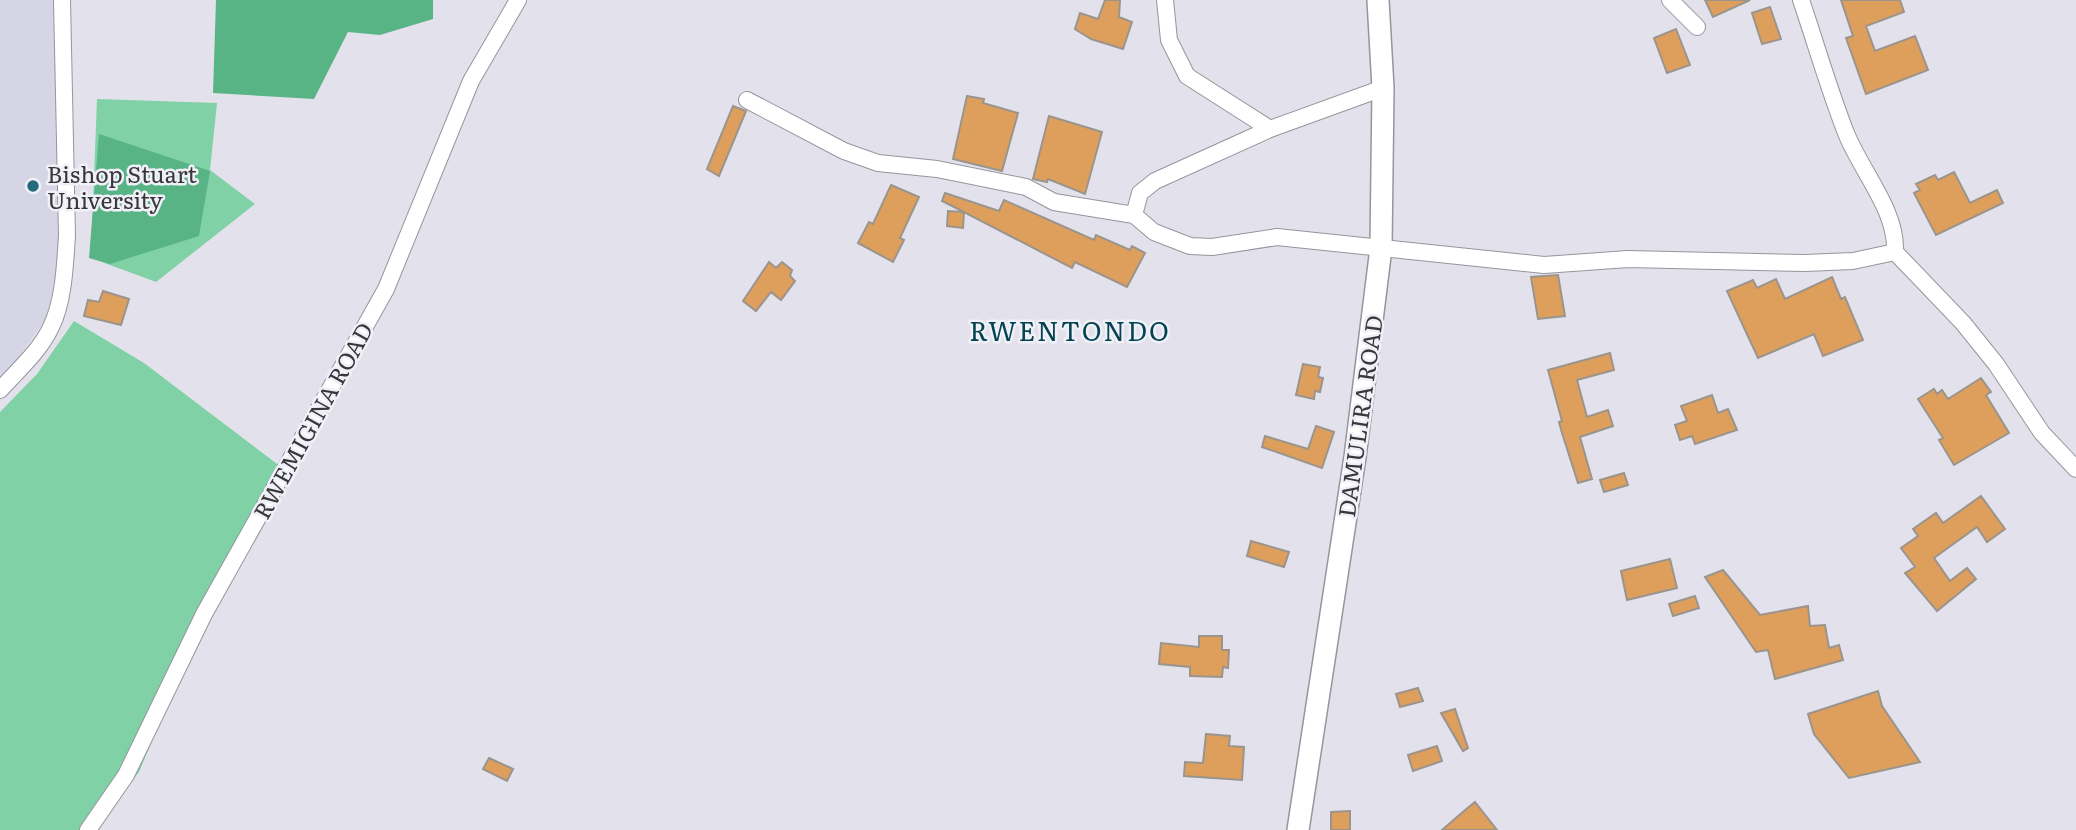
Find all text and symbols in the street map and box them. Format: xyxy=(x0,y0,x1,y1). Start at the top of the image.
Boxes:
place label: Bishop Stuart University xyxy=(47,156,198,216)
marker: Bishop Stuart University xyxy=(25,178,41,194)
district label: RWENTONDO xyxy=(969,310,1171,349)
street label: DAMULIRA ROAD xyxy=(1328,313,1390,519)
street label: RWEMIGINA ROAD xyxy=(244,315,380,525)

